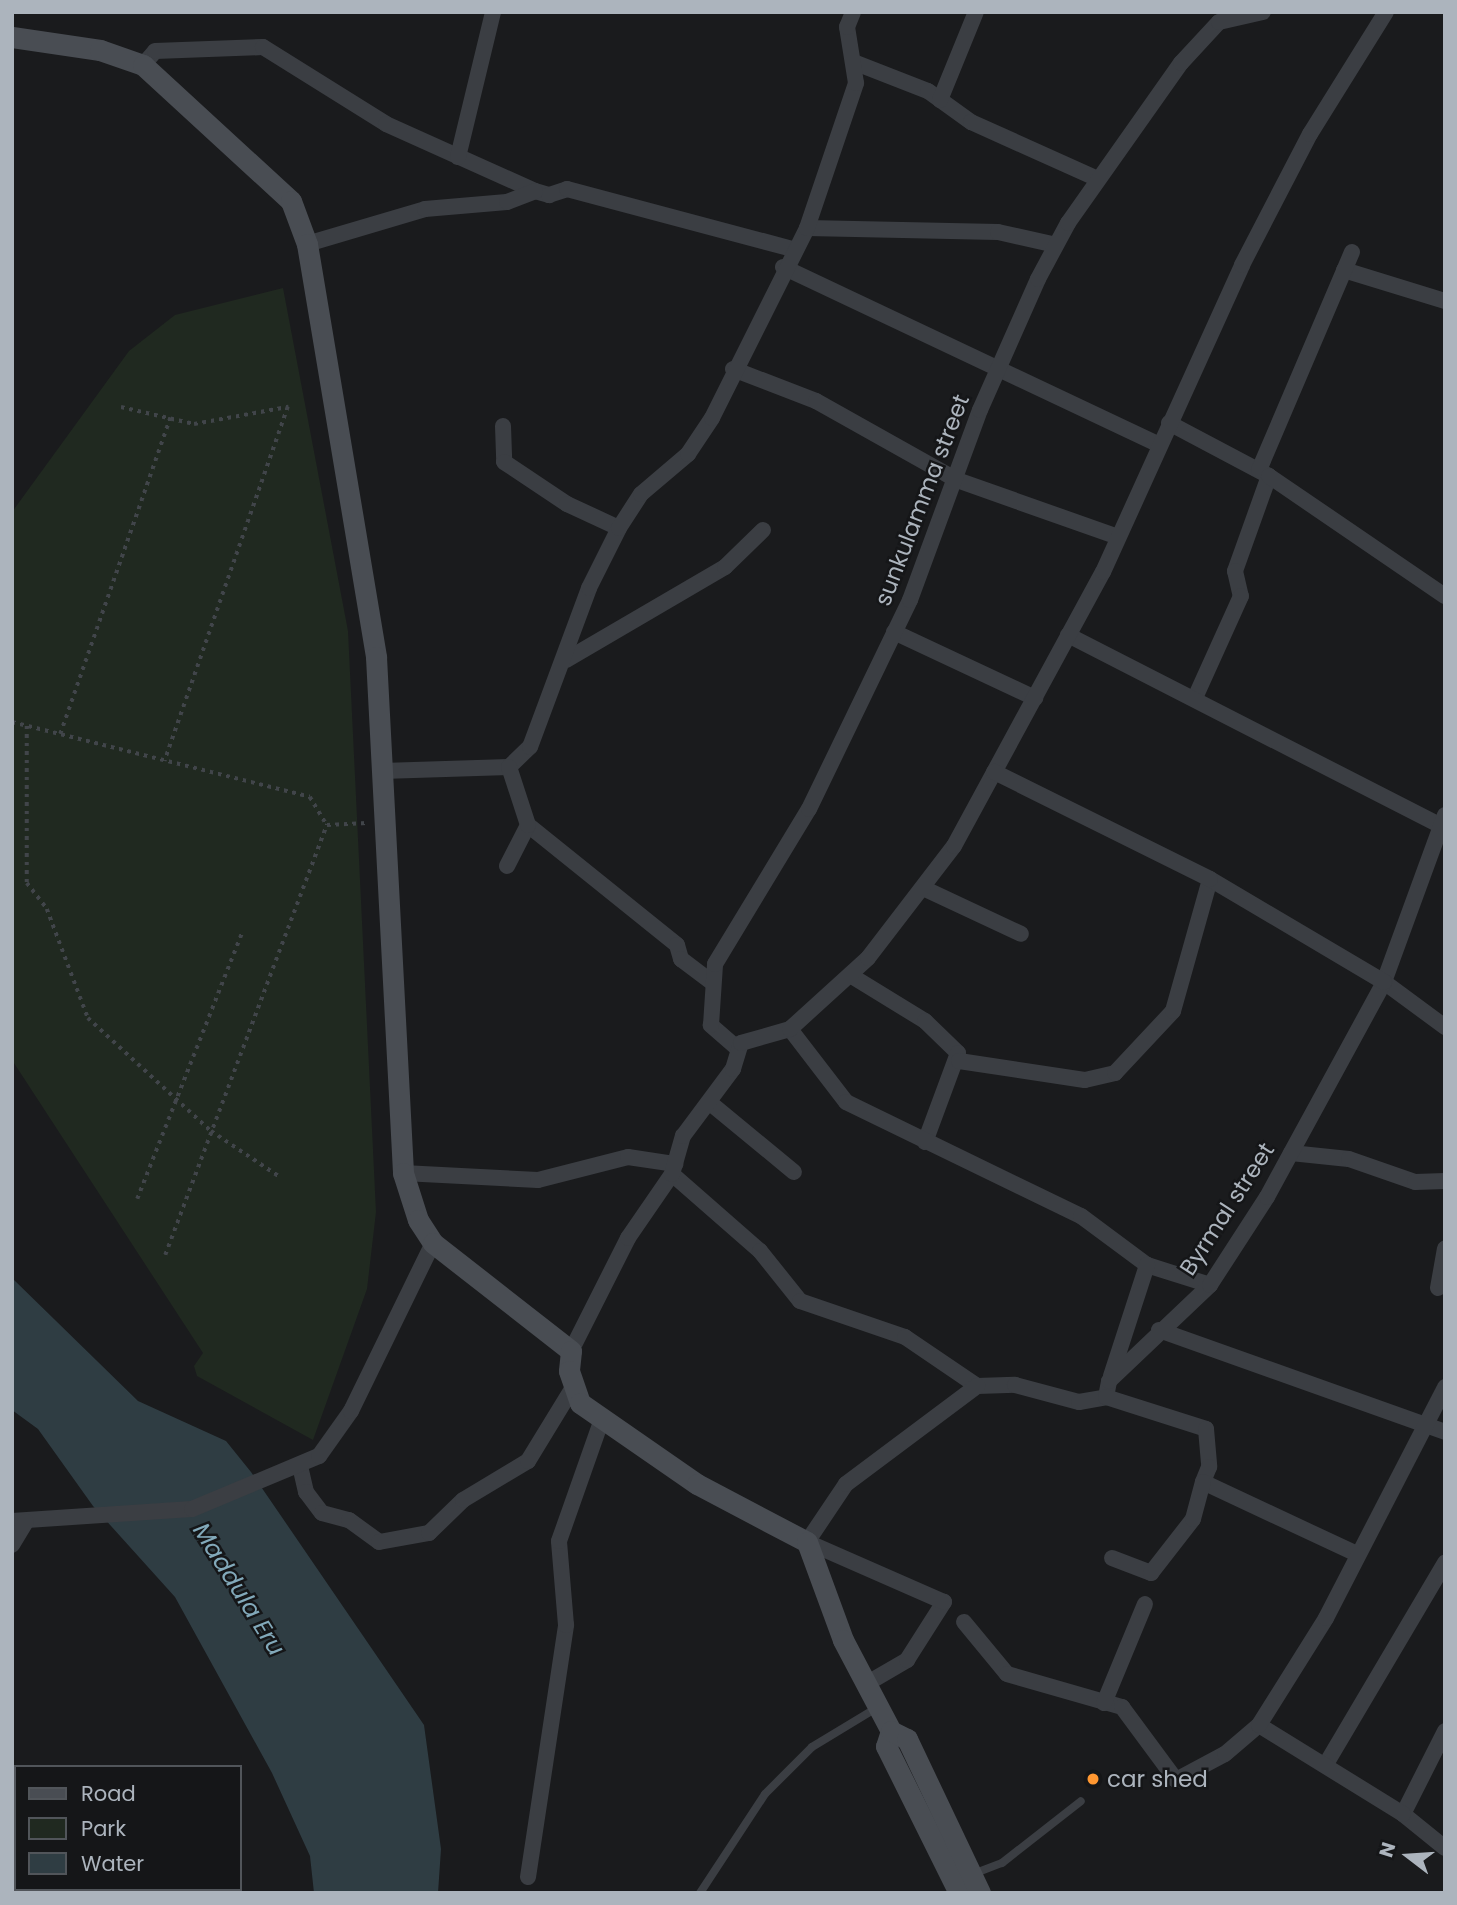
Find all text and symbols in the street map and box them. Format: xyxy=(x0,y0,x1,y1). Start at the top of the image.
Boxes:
street label: sunkulamma street xyxy=(869,390,975,610)
street label: Byrmal street xyxy=(1174,1138,1280,1280)
water label: Maddula Eru xyxy=(187,1518,291,1660)
legend xyxy=(14,1765,242,1891)
place label: car shed xyxy=(1107,1765,1208,1793)
marker: car shed xyxy=(1085,1771,1101,1787)
text: Road xyxy=(81,1779,136,1808)
text: Park xyxy=(81,1814,126,1843)
north arrow xyxy=(1373,1821,1443,1891)
text: N xyxy=(1372,1839,1402,1861)
text: Water xyxy=(81,1849,144,1878)

